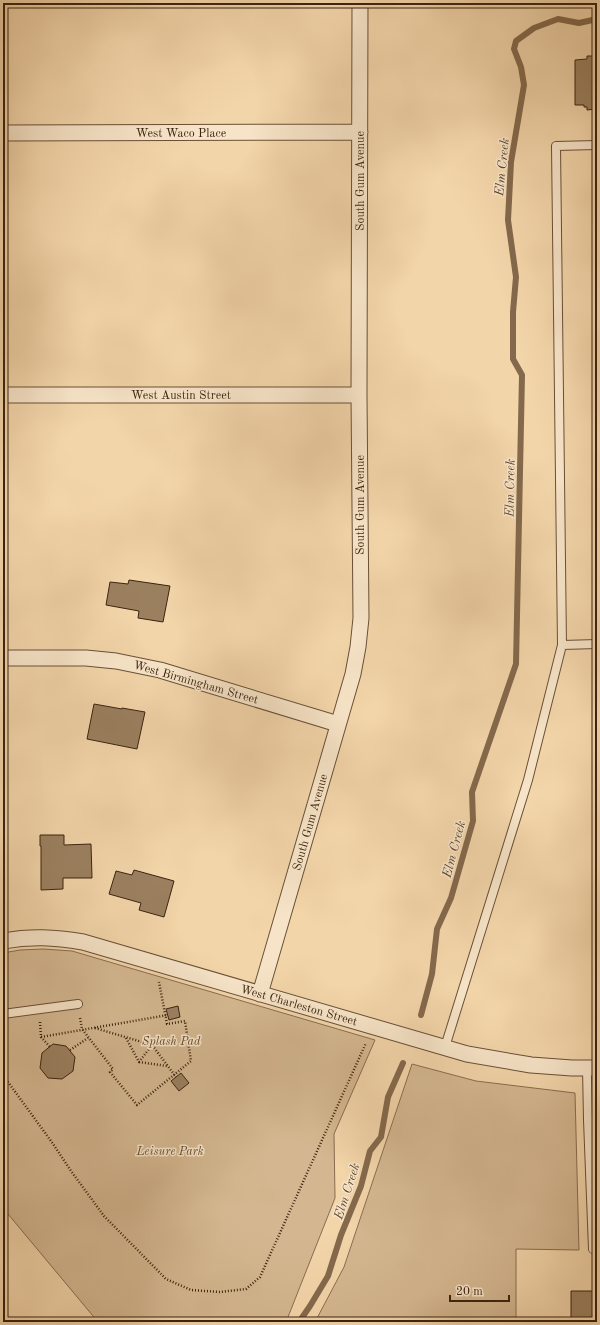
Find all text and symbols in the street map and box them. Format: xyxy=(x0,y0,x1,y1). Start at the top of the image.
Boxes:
street label: West Waco Place xyxy=(136,128,227,140)
street label: South Gum Avenue xyxy=(355,131,367,231)
water label: Elm Creek xyxy=(493,137,512,198)
street label: West Austin Street xyxy=(131,390,231,402)
street label: South Gum Avenue xyxy=(355,455,367,555)
water label: Elm Creek xyxy=(503,459,518,518)
street label: West Birmingham Street xyxy=(132,659,260,707)
street label: South Gum Avenue xyxy=(291,772,331,872)
water label: Elm Creek xyxy=(440,820,468,880)
street label: West Charleston Street xyxy=(239,983,359,1028)
park label: Splash Pad xyxy=(142,1036,201,1048)
park label: Leisure Park xyxy=(135,1146,204,1158)
water label: Elm Creek xyxy=(332,1162,363,1222)
scale bar xyxy=(450,1277,509,1303)
text: 20 m xyxy=(456,1286,483,1298)

